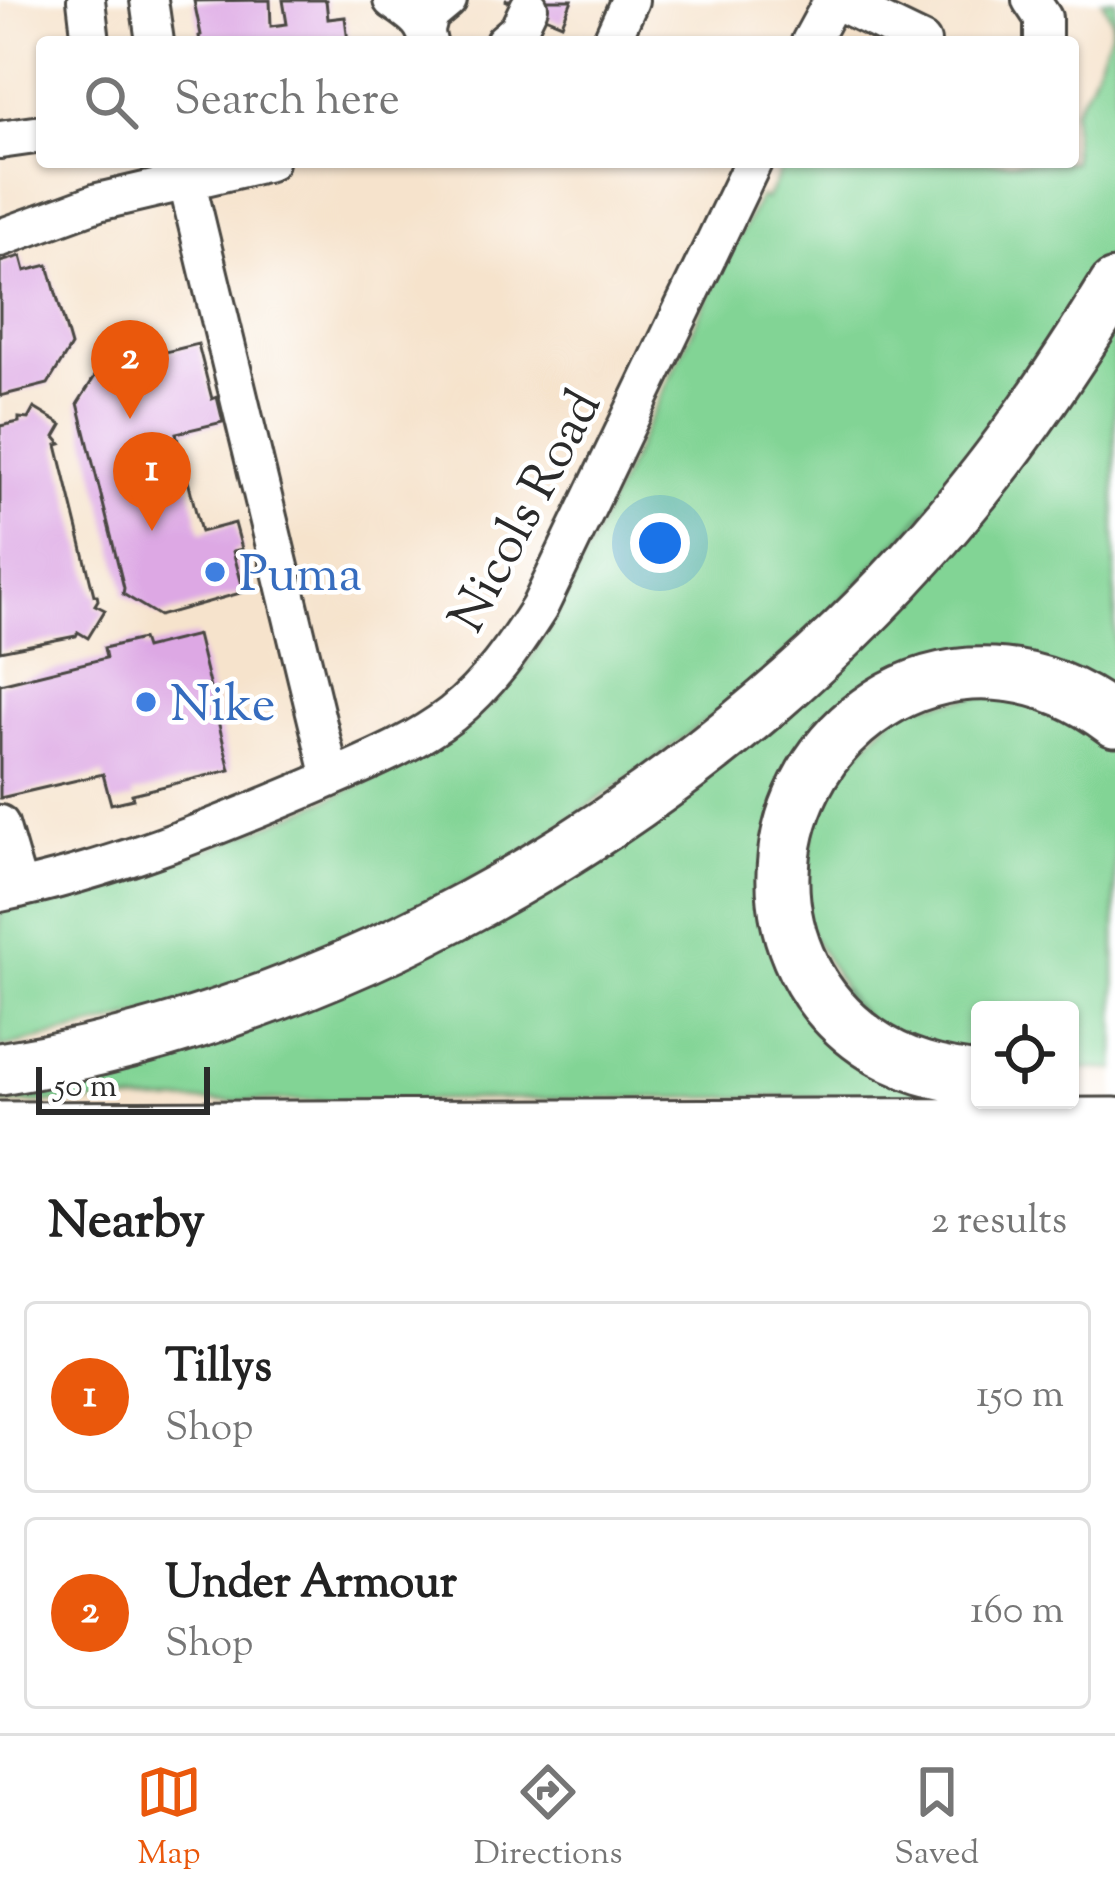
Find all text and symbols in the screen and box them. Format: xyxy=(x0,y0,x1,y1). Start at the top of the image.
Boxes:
search box xyxy=(36,36,1079,168)
icon: search xyxy=(78,69,144,135)
text: Search here xyxy=(174,70,400,135)
pin: 2 xyxy=(91,320,169,419)
street label: Nicols Road xyxy=(433,378,622,647)
pin: 1 xyxy=(113,432,191,531)
your location xyxy=(630,513,690,573)
place label: Puma xyxy=(239,541,362,614)
marker: Puma xyxy=(202,559,228,585)
place label: Nike xyxy=(170,671,276,744)
marker: Nike xyxy=(133,689,159,715)
map controls xyxy=(971,1001,1079,1109)
button: locate xyxy=(971,1001,1079,1109)
scale bar xyxy=(36,1061,210,1114)
text: 50 m xyxy=(54,1064,117,1112)
text: Nearby xyxy=(48,1187,205,1260)
text: 2 results xyxy=(931,1195,1067,1251)
text: Tillys xyxy=(165,1337,272,1402)
text: 1 xyxy=(83,1369,97,1425)
text: 150 m xyxy=(976,1369,1064,1425)
text: Shop xyxy=(165,1402,253,1458)
text: Under Armour xyxy=(165,1553,457,1618)
text: 2 xyxy=(81,1585,99,1641)
text: 160 m xyxy=(970,1585,1064,1641)
text: Shop xyxy=(165,1618,253,1674)
tab: Map xyxy=(136,1759,202,1879)
tab: Directions xyxy=(474,1759,623,1879)
tab: Saved xyxy=(894,1759,979,1879)

